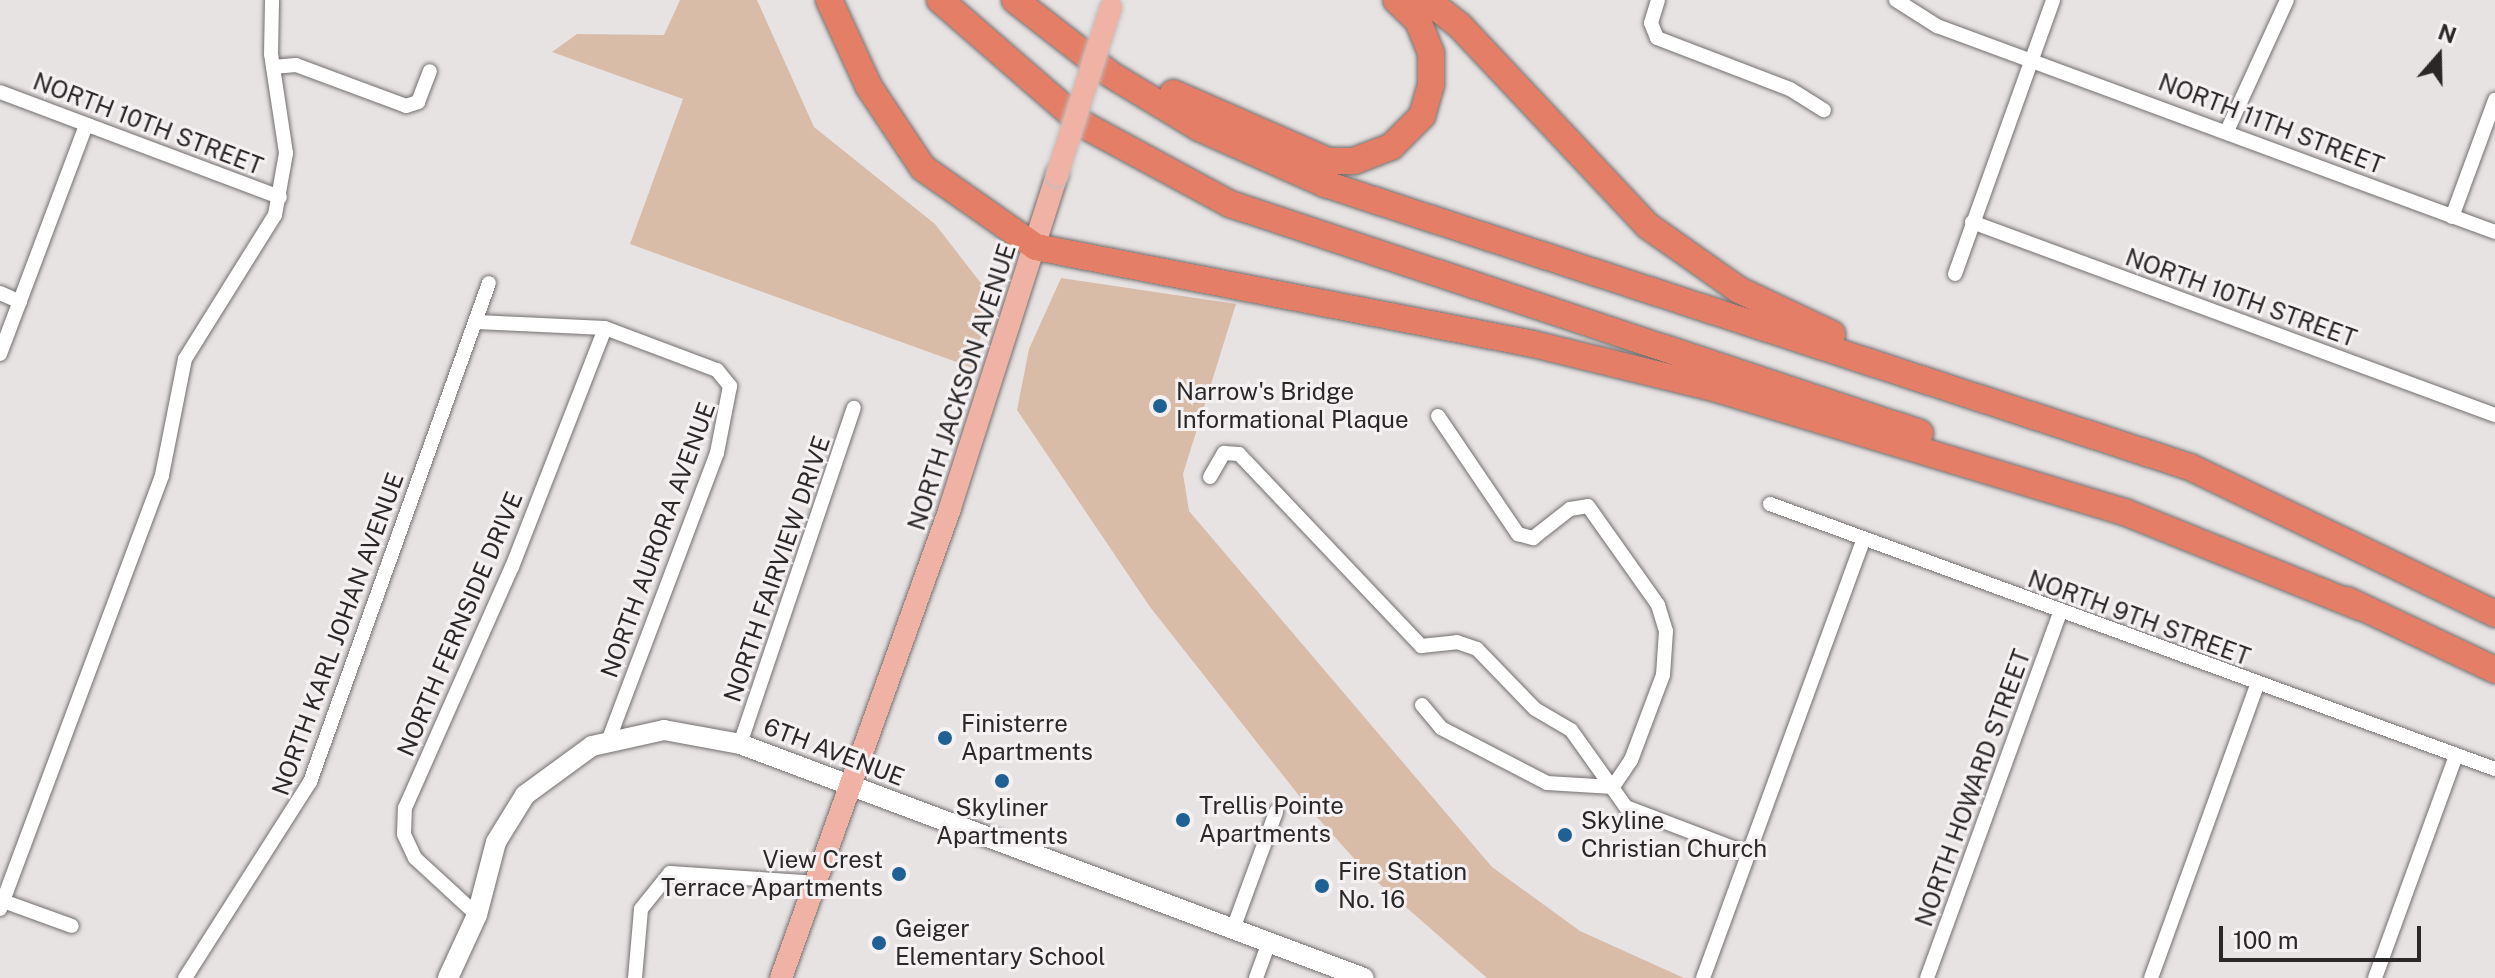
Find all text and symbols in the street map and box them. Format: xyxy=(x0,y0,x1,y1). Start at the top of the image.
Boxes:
north arrow xyxy=(2399,16,2479,96)
text: N xyxy=(2435,18,2460,49)
street label: NORTH 10TH STREET xyxy=(29,67,267,181)
street label: NORTH 11TH STREET xyxy=(2154,68,2388,180)
street label: NORTH JACKSON AVENUE xyxy=(902,240,1022,534)
street label: NORTH 10TH STREET xyxy=(2122,243,2360,353)
place label: Narrow's Bridge Informational Plaque xyxy=(1176,378,1409,434)
marker: Narrow's Bridge Informational Plaque xyxy=(1151,397,1169,415)
street label: NORTH AURORA AVENUE xyxy=(595,398,721,682)
street label: NORTH FAIRVIEW DRIVE xyxy=(718,432,836,706)
street label: NORTH KARL JOHAN AVENUE xyxy=(266,469,410,799)
street label: NORTH FERNSIDE DRIVE xyxy=(391,487,529,761)
street label: NORTH 9TH STREET xyxy=(2024,564,2254,672)
street label: NORTH HOWARD STREET xyxy=(1909,646,2037,930)
place label: Finisterre Apartments xyxy=(961,710,1093,766)
street label: 6TH AVENUE xyxy=(759,712,909,792)
marker: Finisterre Apartments xyxy=(936,729,954,747)
marker: Skyliner Apartments xyxy=(993,772,1011,790)
place label: Trellis Pointe Apartments xyxy=(1199,792,1344,848)
place label: Skyliner Apartments xyxy=(936,794,1068,850)
place label: Skyline Christian Church xyxy=(1581,807,1767,863)
marker: Trellis Pointe Apartments xyxy=(1174,811,1192,829)
marker: Skyline Christian Church xyxy=(1556,826,1574,844)
place label: View Crest Terrace Apartments xyxy=(661,846,883,902)
place label: Fire Station No. 16 xyxy=(1338,858,1467,914)
marker: View Crest Terrace Apartments xyxy=(890,865,908,883)
marker: Fire Station No. 16 xyxy=(1313,877,1331,895)
scale bar xyxy=(2223,910,2425,960)
place label: Geiger Elementary School xyxy=(895,915,1106,971)
text: 100 m xyxy=(2233,926,2299,954)
marker: Geiger Elementary School xyxy=(870,934,888,952)

